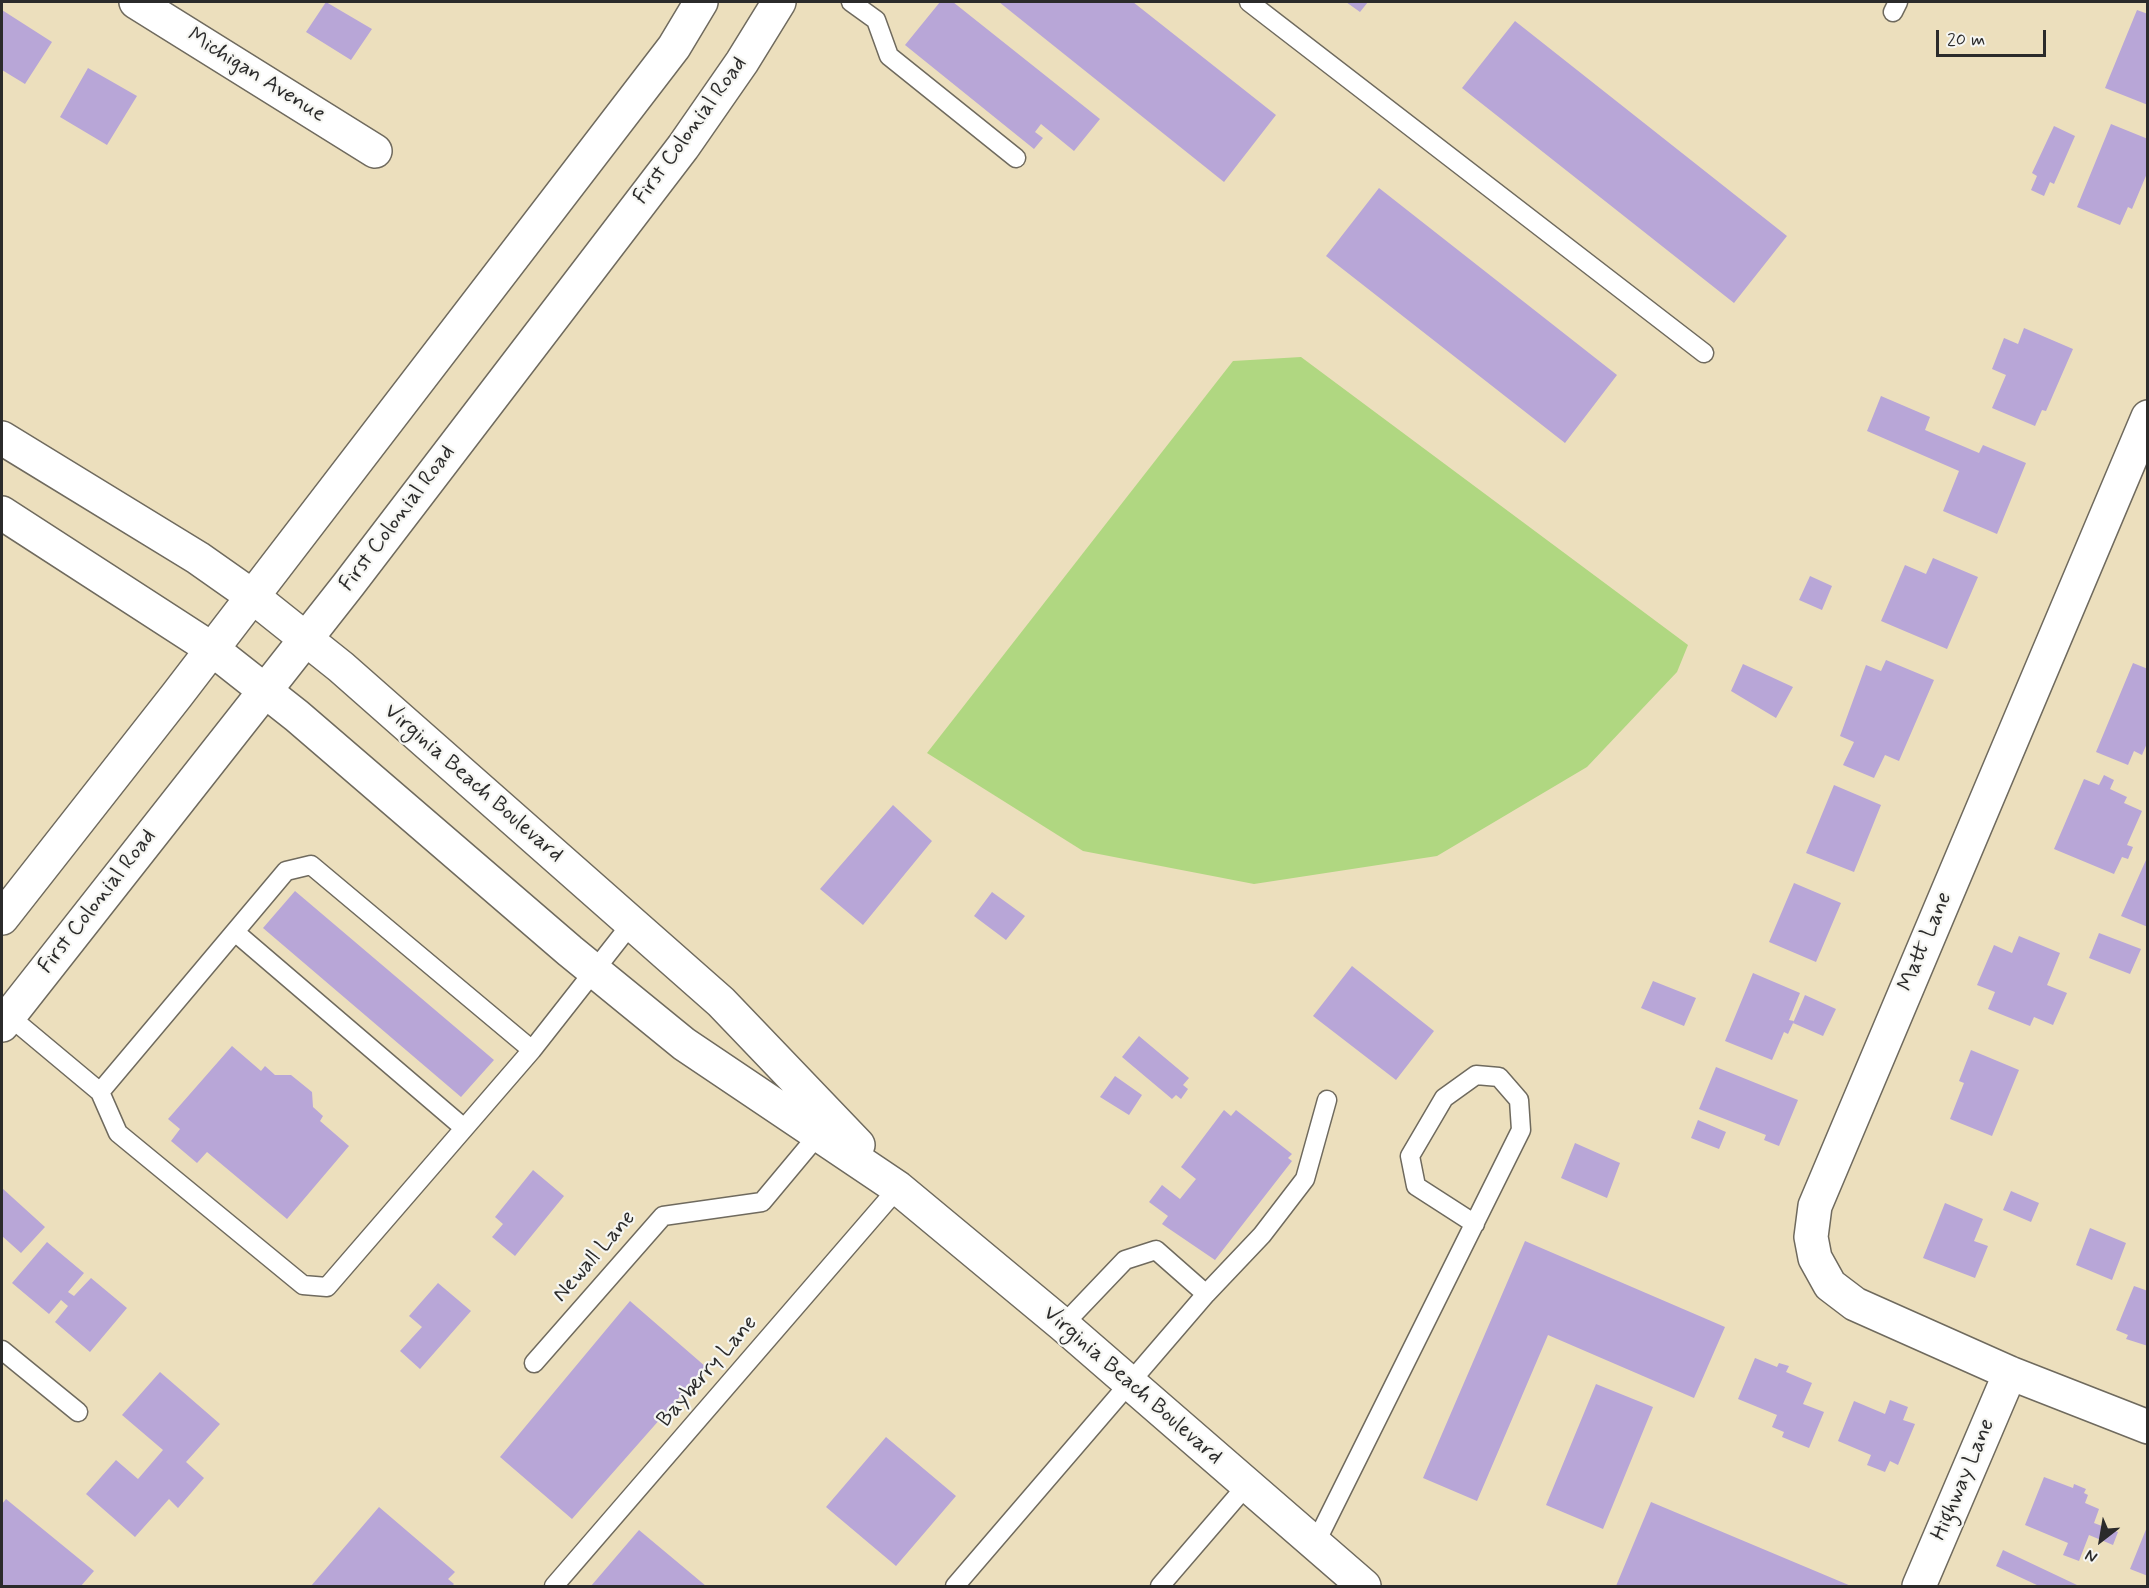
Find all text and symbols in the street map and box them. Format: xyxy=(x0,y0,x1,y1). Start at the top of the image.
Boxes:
scale bar xyxy=(1939,18,2048,56)
street label: Michigan Avenue xyxy=(182,23,330,129)
text: 20 m xyxy=(1947,28,1985,52)
street label: First Colonial Road xyxy=(629,52,753,210)
street label: First Colonial Road xyxy=(334,441,462,597)
street label: Virginia Beach Boulevard xyxy=(378,699,568,869)
street label: First Colonial Road xyxy=(33,825,163,979)
street label: Matt Lane xyxy=(1893,888,1959,996)
street label: Newall Lane xyxy=(548,1206,642,1308)
street label: Virginia Beach Boulevard xyxy=(1037,1301,1227,1471)
street label: Bayberry Lane xyxy=(652,1311,764,1433)
street label: Highway Lane xyxy=(1926,1415,2002,1545)
north arrow xyxy=(2071,1510,2131,1570)
text: N xyxy=(2081,1544,2101,1568)

